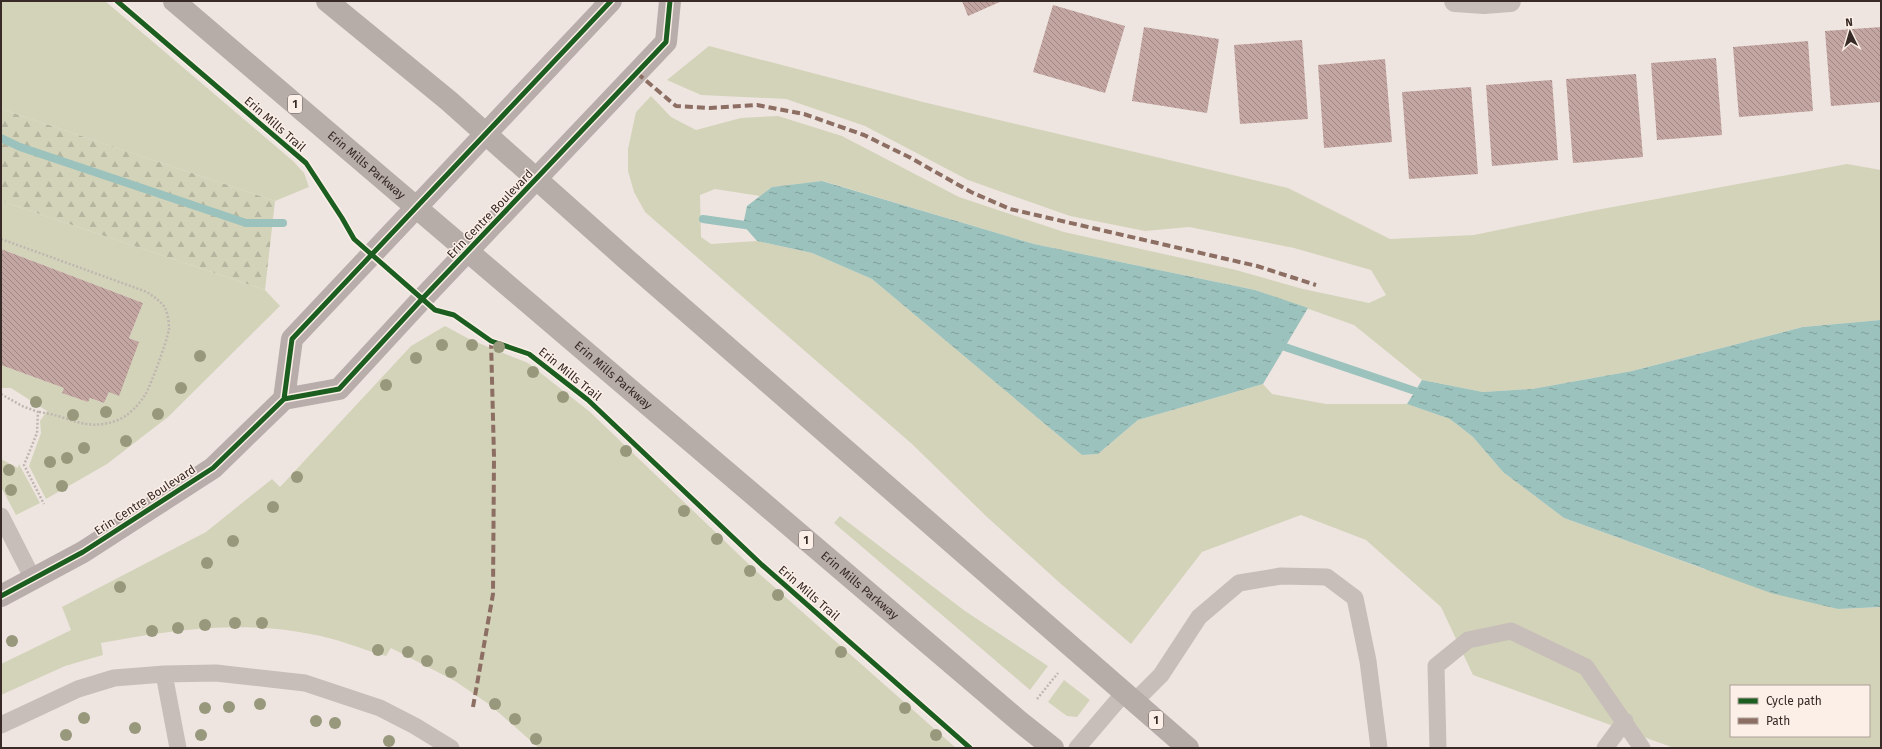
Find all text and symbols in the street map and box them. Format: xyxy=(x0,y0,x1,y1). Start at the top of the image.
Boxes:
north arrow xyxy=(1830,12,1870,52)
text: N xyxy=(1845,16,1853,29)
street label: Erin Mills Trail xyxy=(242,94,309,155)
road number: 1 xyxy=(288,95,302,113)
street label: Erin Mills Parkway xyxy=(325,128,408,202)
street label: Erin Centre Boulevard xyxy=(444,167,536,261)
street label: Erin Mills Parkway xyxy=(572,338,655,412)
street label: Erin Mills Trail xyxy=(536,344,605,404)
street label: Erin Centre Boulevard xyxy=(92,462,198,538)
road number: 1 xyxy=(799,531,813,549)
street label: Erin Mills Parkway xyxy=(818,548,902,622)
street label: Erin Mills Trail xyxy=(776,563,843,624)
legend xyxy=(1730,685,1870,737)
text: Cycle path xyxy=(1766,694,1822,708)
road number: 1 xyxy=(1149,711,1163,729)
text: Path xyxy=(1766,714,1790,728)

